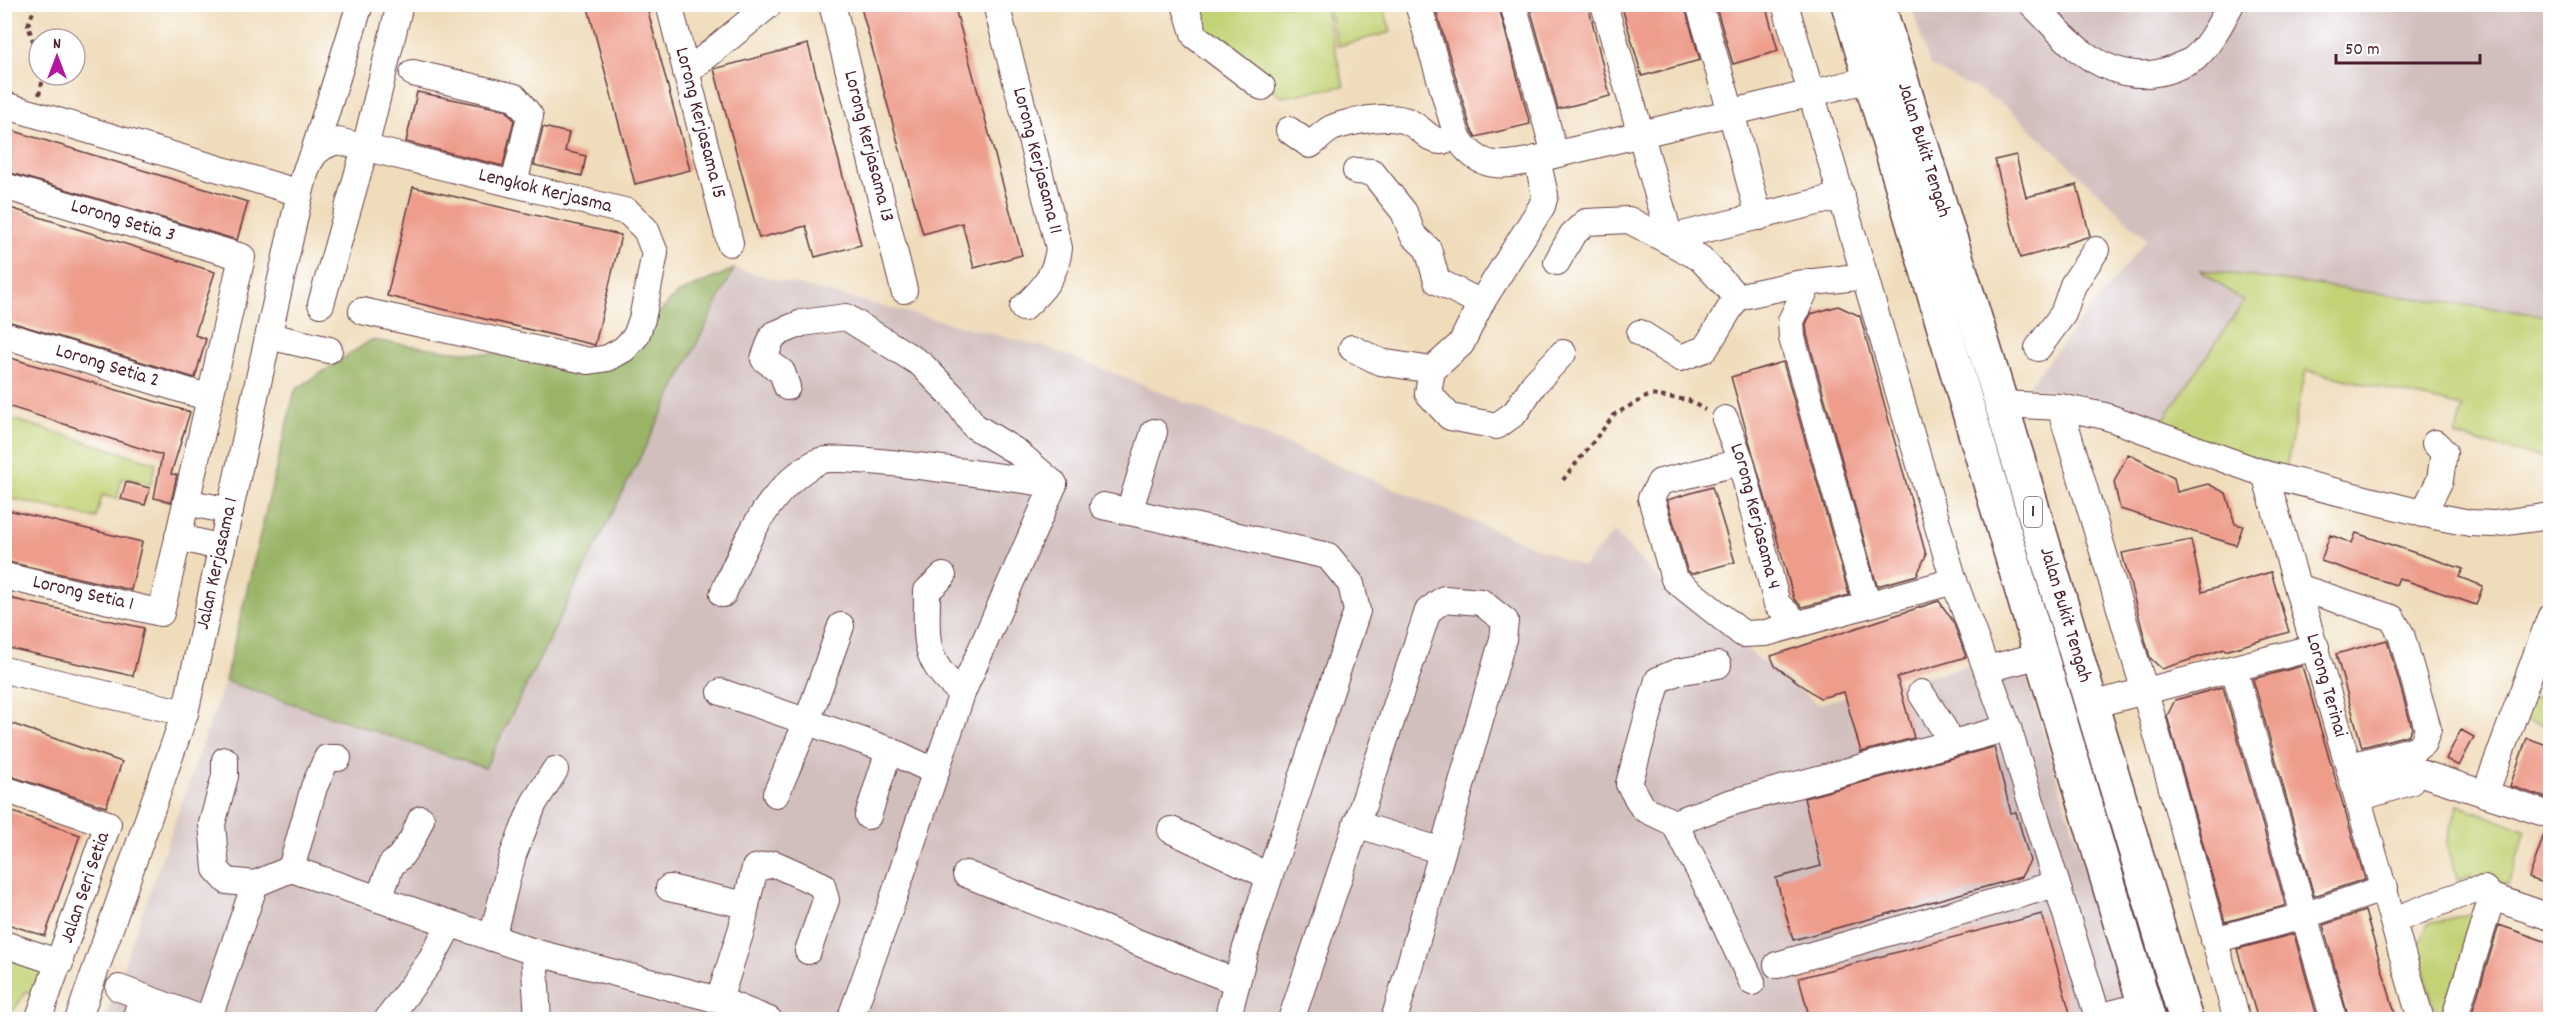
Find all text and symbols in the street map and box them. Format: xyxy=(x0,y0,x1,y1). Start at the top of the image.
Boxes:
north arrow xyxy=(27,27,87,87)
scale bar xyxy=(2336,27,2480,65)
text: N xyxy=(53,33,61,56)
text: 50 m xyxy=(2345,38,2380,63)
street label: Lorong Kerjasama 15 xyxy=(667,44,732,202)
street label: Lorong Kerjasama 13 xyxy=(835,68,900,225)
street label: Jalan Bukit Tengah xyxy=(1889,79,1957,221)
street label: Lorong Kerjasama 11 xyxy=(1004,85,1069,237)
street label: Lengkok Kerjasma xyxy=(475,162,615,222)
street label: Lorong Setia 3 xyxy=(67,193,178,250)
street label: Lorong Setia 2 xyxy=(52,337,163,396)
street label: Lorong Kerjasama 4 xyxy=(1721,439,1787,593)
street label: Jalan Kerjasama 1 xyxy=(190,495,246,633)
road number: 1 xyxy=(2024,497,2042,527)
street label: Jalan Bukit Tengah xyxy=(2031,544,2098,686)
street label: Lorong Setia 1 xyxy=(30,569,136,619)
street label: Lorong Terinai xyxy=(2297,631,2354,741)
street label: Jalan Seri Setia xyxy=(54,828,118,947)

